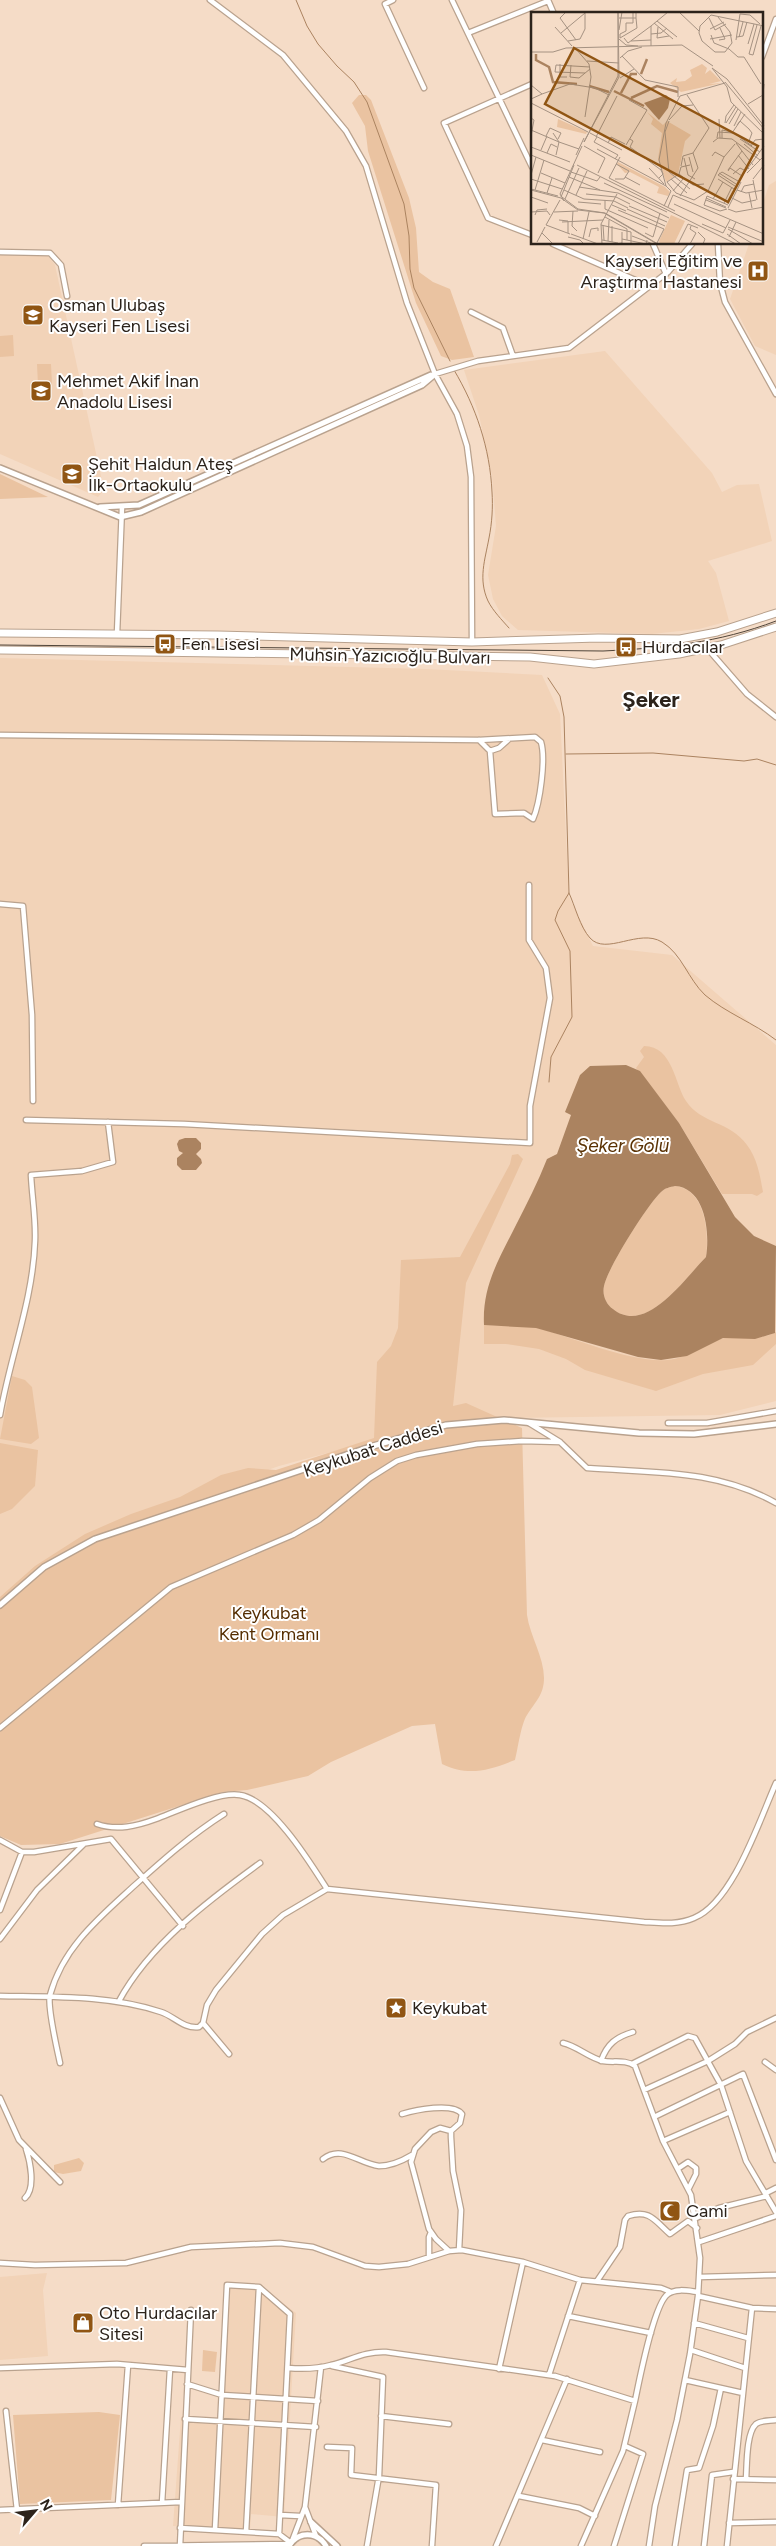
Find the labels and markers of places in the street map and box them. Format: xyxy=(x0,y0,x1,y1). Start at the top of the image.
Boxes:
place label: Kayseri Eğitim ve Araştırma Hastanesi xyxy=(581,250,742,293)
hospital icon: Kayseri Eğitim ve Araştırma Hastanesi xyxy=(746,259,770,283)
place label: Osman Ulubaş Kayseri Fen Lisesi xyxy=(49,294,190,337)
school or university icon: Osman Ulubaş Kayseri Fen Lisesi xyxy=(21,303,45,327)
place label: Mehmet Akif İnan Anadolu Lisesi xyxy=(57,370,199,413)
school or university icon: Mehmet Akif İnan Anadolu Lisesi xyxy=(29,379,53,403)
place label: Şehit Haldun Ateş İlk-Ortaokulu xyxy=(88,453,233,496)
school or university icon: Şehit Haldun Ateş İlk-Ortaokulu xyxy=(60,462,84,486)
bus stop icon: Fen Lisesi xyxy=(153,632,177,656)
place label: Fen Lisesi xyxy=(181,633,259,655)
bus stop icon: Hurdacılar xyxy=(614,635,638,659)
place label: Hurdacılar xyxy=(642,636,725,658)
place icon: Keykubat xyxy=(384,1996,408,2020)
place label: Keykubat xyxy=(412,1997,487,2019)
mosque icon: Cami xyxy=(658,2199,682,2223)
place label: Cami xyxy=(686,2200,728,2222)
place label: Oto Hurdacılar Sitesi xyxy=(99,2302,217,2345)
shop icon: Oto Hurdacılar Sitesi xyxy=(71,2311,95,2335)

